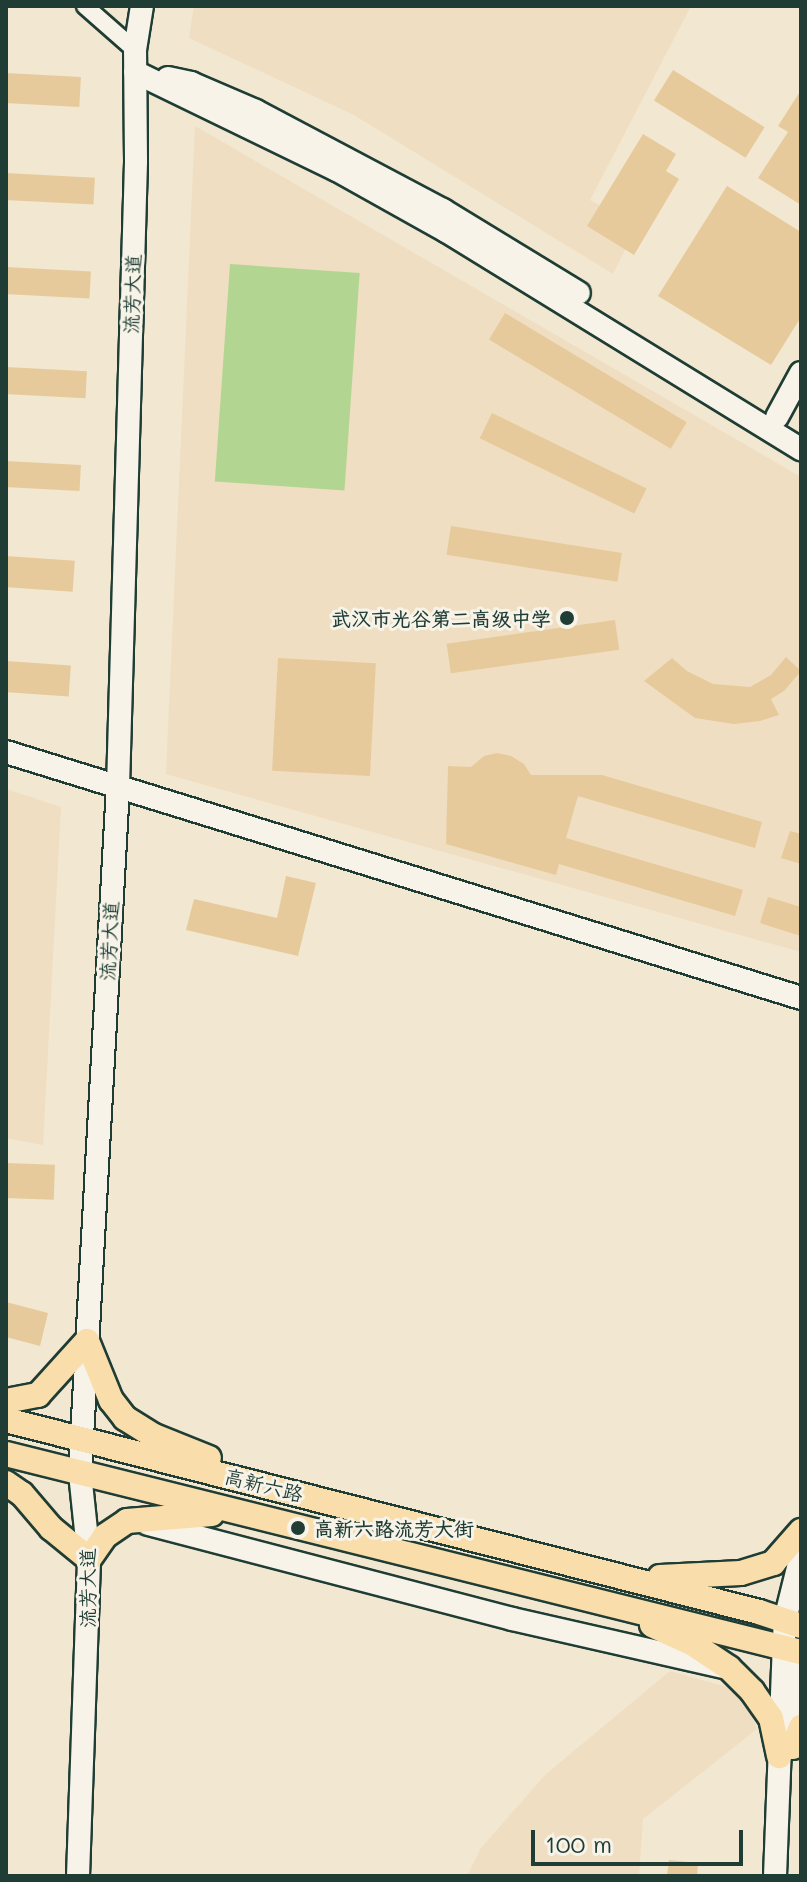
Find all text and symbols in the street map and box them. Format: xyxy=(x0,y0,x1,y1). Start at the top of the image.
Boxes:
street label: 流芳大道 xyxy=(119,254,145,334)
place label: 武汉市光谷第二高级中学 xyxy=(331,606,551,630)
marker: 武汉市光谷第二高级中学 xyxy=(558,609,576,627)
street label: 流芳大道 xyxy=(95,900,123,982)
street label: 高新六路 xyxy=(222,1464,306,1506)
place label: 高新六路流芳大街 xyxy=(314,1516,474,1540)
marker: 高新六路流芳大街 xyxy=(289,1519,307,1537)
street label: 流芳大道 xyxy=(75,1548,99,1628)
scale bar xyxy=(535,1814,747,1864)
text: 100 m xyxy=(545,1828,612,1859)

